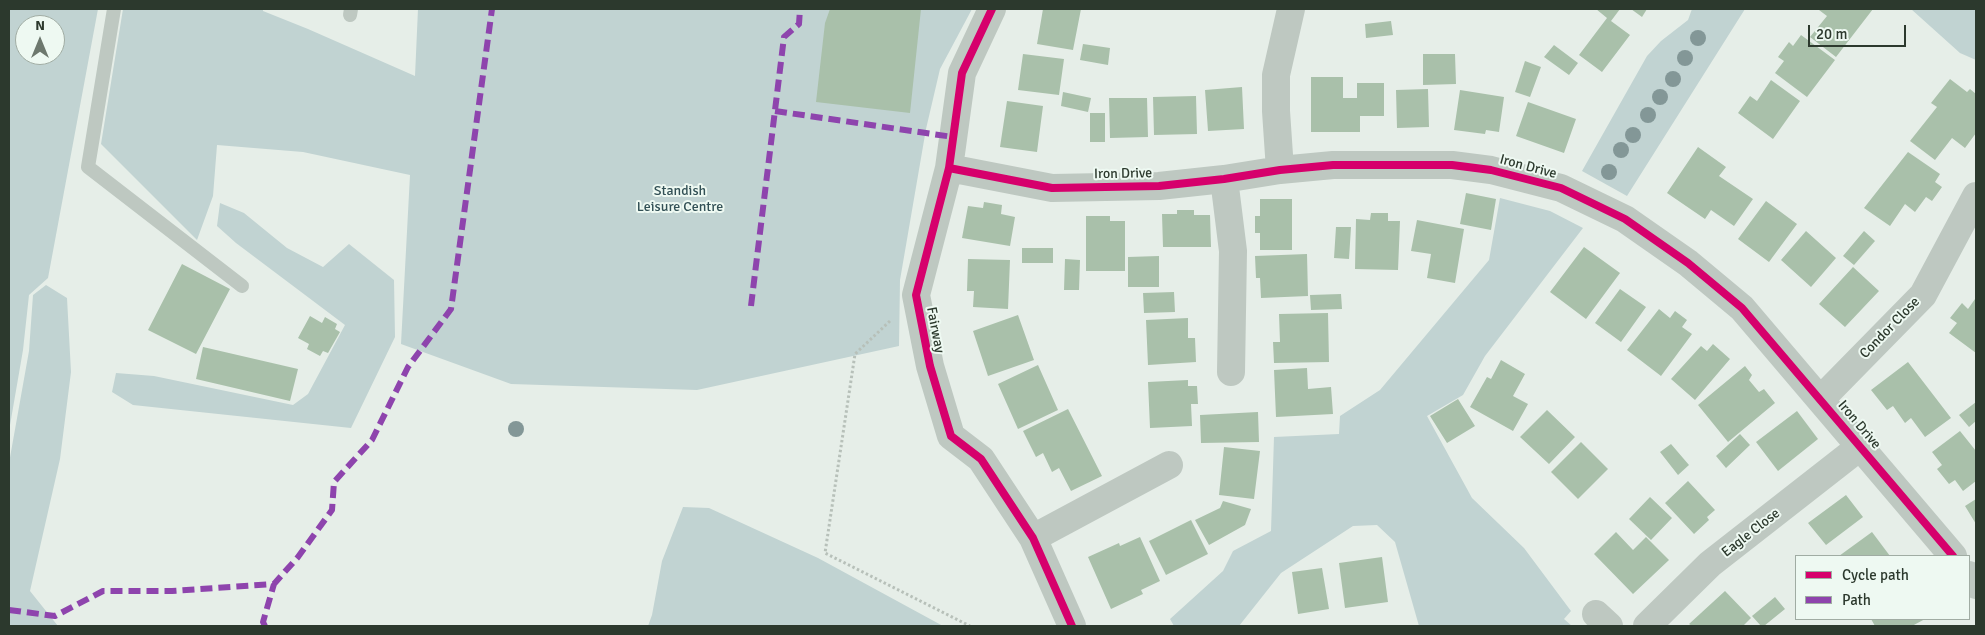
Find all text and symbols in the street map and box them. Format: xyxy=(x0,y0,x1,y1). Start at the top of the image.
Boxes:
north arrow xyxy=(15,15,65,65)
scale bar xyxy=(1810,15,1908,47)
text: N xyxy=(35,17,45,34)
text: 20 m xyxy=(1816,25,1847,43)
street label: Iron Drive xyxy=(1498,151,1558,183)
street label: Iron Drive xyxy=(1094,165,1152,183)
park label: Standish Leisure Centre xyxy=(637,183,723,216)
street label: Condor Close xyxy=(1857,294,1923,362)
street label: Fairway xyxy=(922,306,948,354)
street label: Iron Drive xyxy=(1834,397,1884,453)
street label: Eagle Close xyxy=(1719,505,1783,561)
legend xyxy=(1795,555,1970,620)
text: Cycle path xyxy=(1842,566,1909,584)
text: Path xyxy=(1842,591,1871,609)

